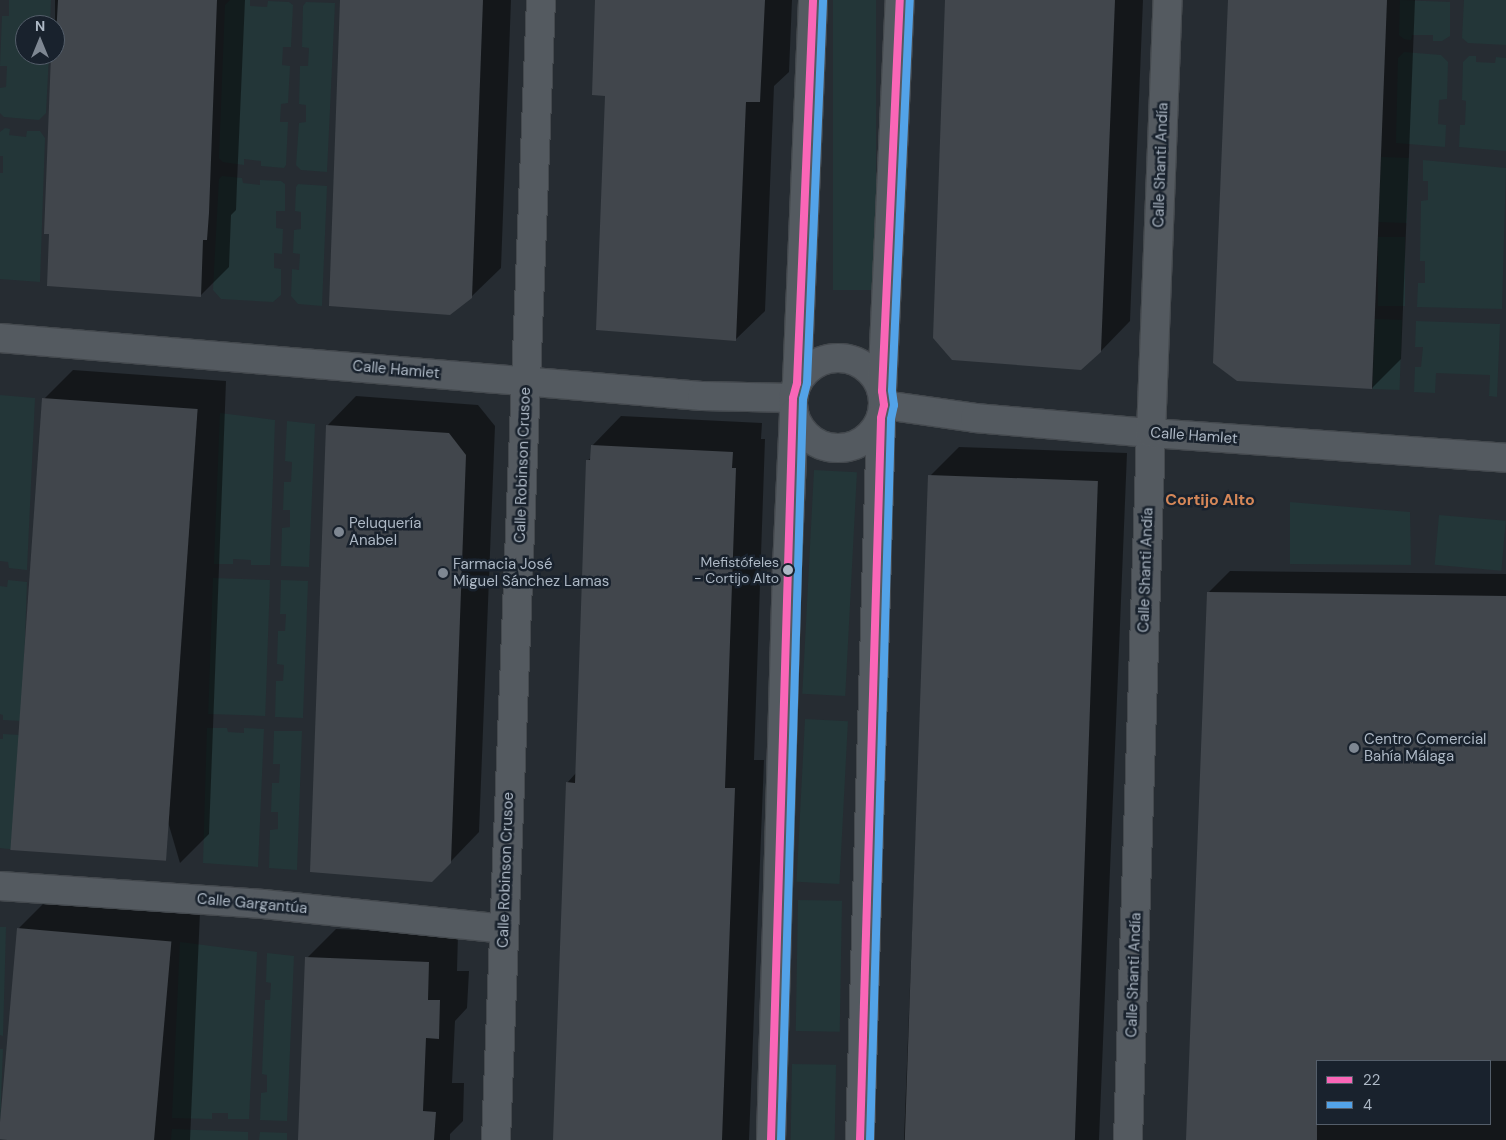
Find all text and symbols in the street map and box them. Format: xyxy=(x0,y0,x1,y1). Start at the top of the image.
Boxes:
north arrow xyxy=(15,15,65,65)
text: N xyxy=(35,17,45,35)
street label: Calle Shanti Andía xyxy=(1150,102,1172,228)
street label: Calle Hamlet xyxy=(352,357,440,383)
street label: Calle Robinson Crusoe xyxy=(511,387,535,543)
street label: Calle Hamlet xyxy=(1150,424,1238,448)
district label: Cortijo Alto xyxy=(1165,490,1255,510)
street label: Calle Shanti Andía xyxy=(1135,507,1157,633)
place label: Peluquería Anabel xyxy=(349,514,421,549)
marker: Peluquería Anabel xyxy=(333,526,345,538)
place label: Mefistófeles - Cortijo Alto xyxy=(694,554,779,586)
place label: Farmacia José Miguel Sánchez Lamas xyxy=(453,555,609,590)
marker: Mefistófeles - Cortijo Alto xyxy=(783,565,793,575)
marker: Farmacia José Miguel Sánchez Lamas xyxy=(437,567,449,579)
place label: Centro Comercial Bahía Málaga xyxy=(1364,730,1486,765)
marker: Centro Comercial Bahía Málaga xyxy=(1348,742,1360,754)
street label: Calle Robinson Crusoe xyxy=(494,792,518,948)
street label: Calle Gargantúa xyxy=(196,890,308,918)
street label: Calle Shanti Andía xyxy=(1123,912,1145,1038)
legend xyxy=(1316,1060,1491,1125)
text: 22 xyxy=(1363,1070,1380,1090)
text: 4 xyxy=(1363,1095,1372,1115)

